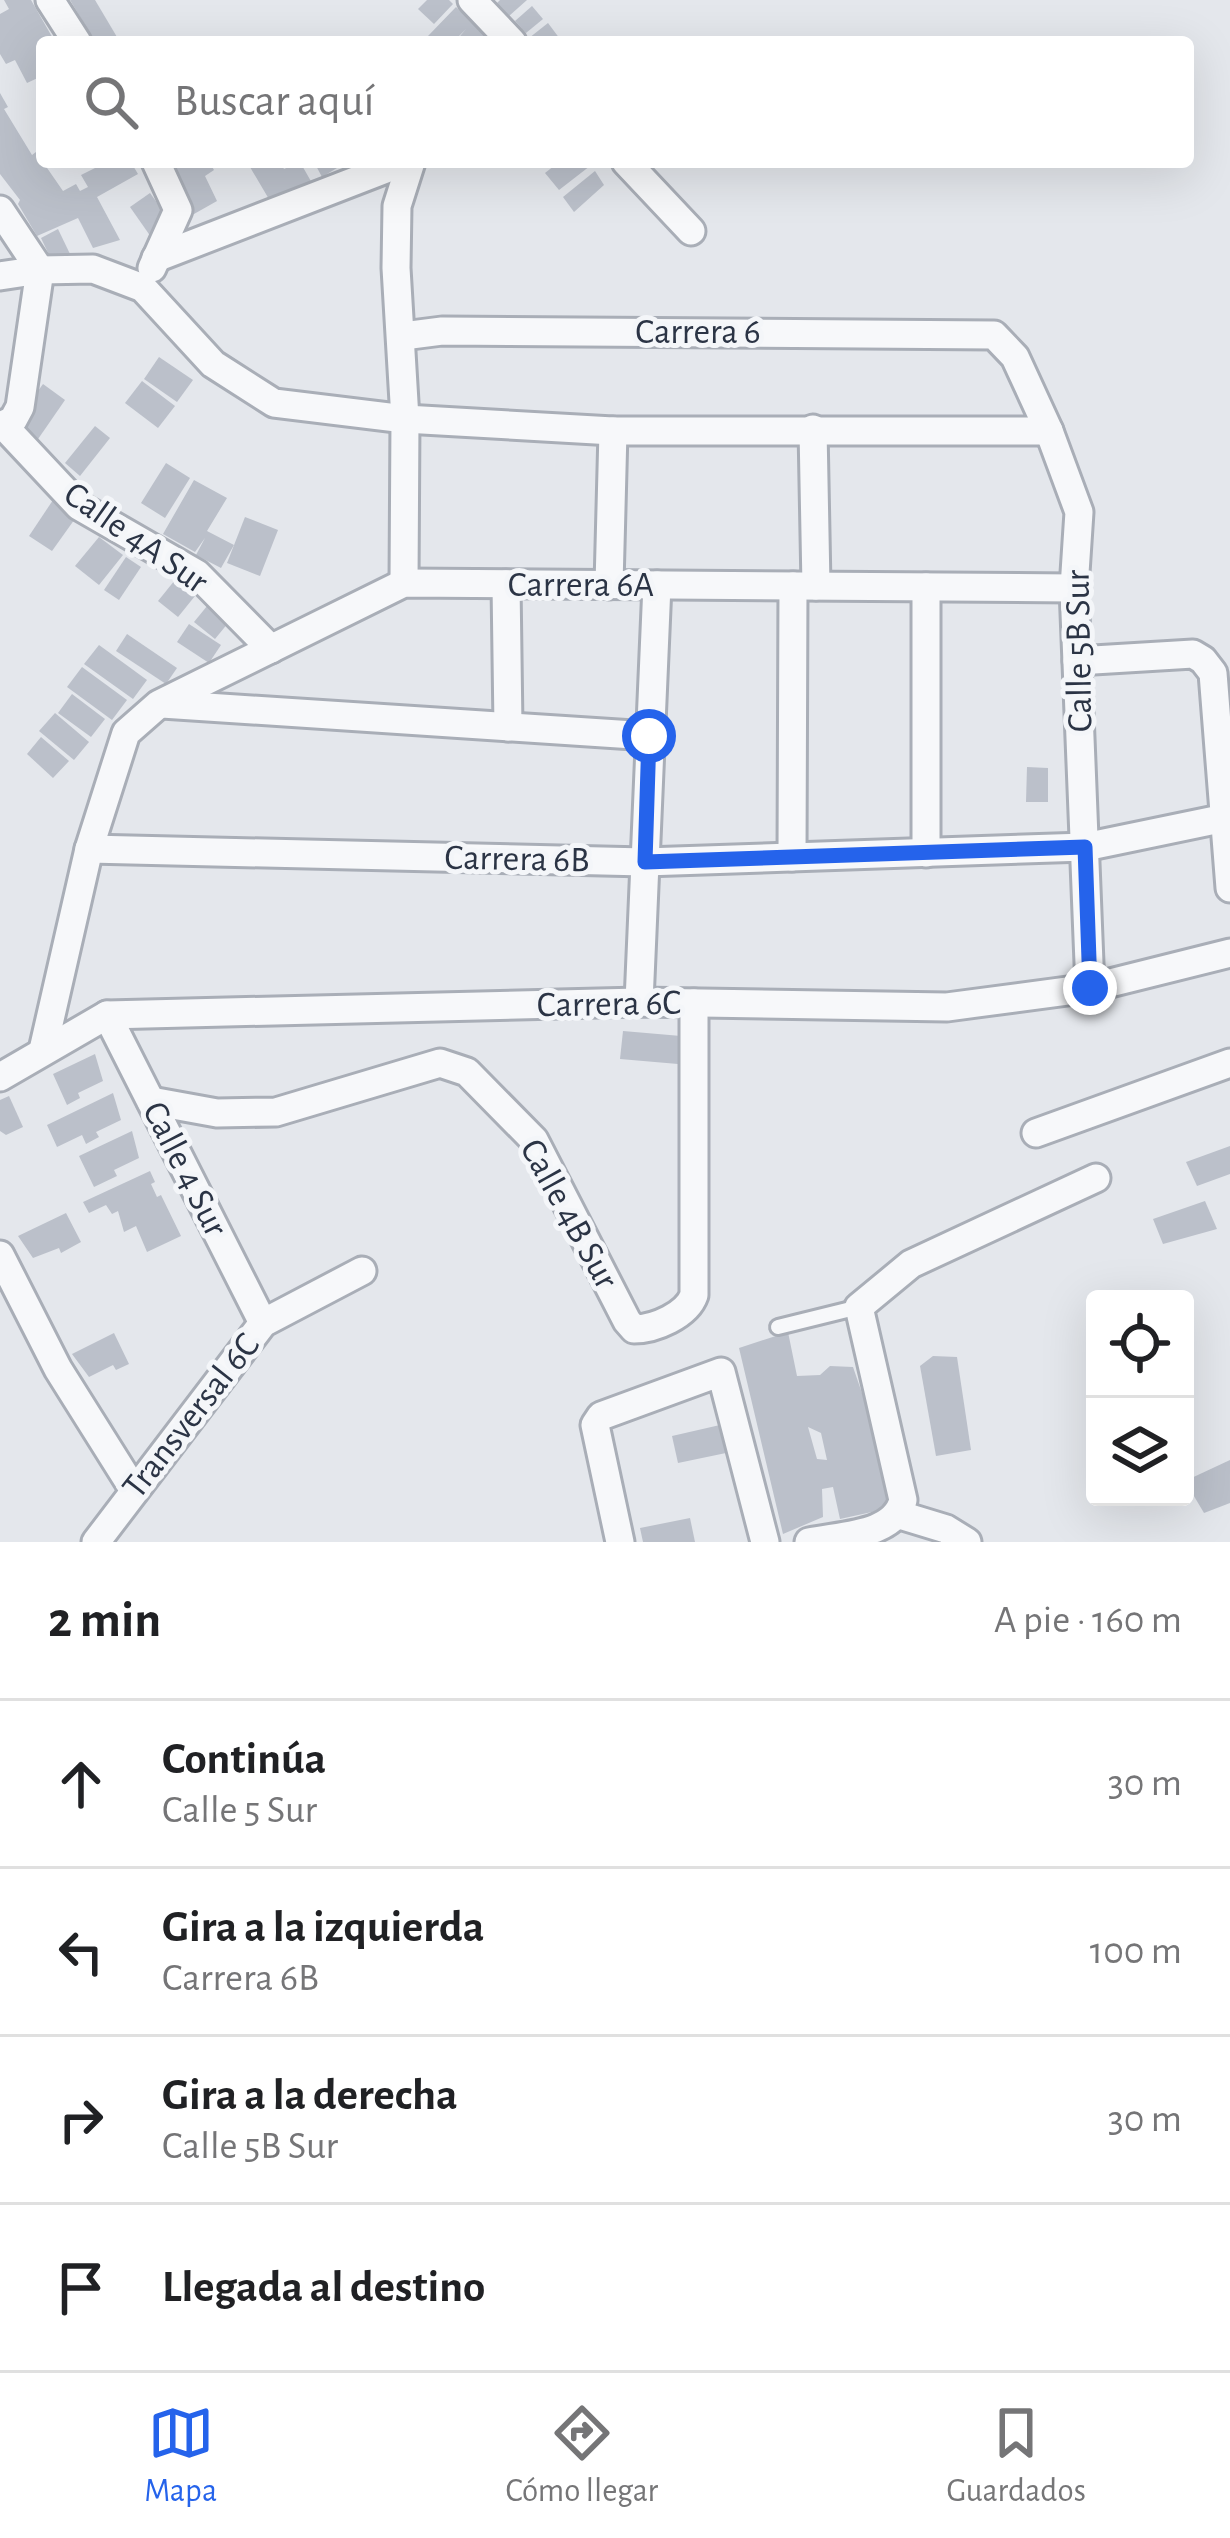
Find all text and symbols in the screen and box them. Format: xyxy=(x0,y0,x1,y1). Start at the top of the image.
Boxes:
search box xyxy=(36,36,1194,168)
icon: search xyxy=(78,69,144,135)
text: Buscar aquí xyxy=(174,79,374,124)
street label: Carrera 6 xyxy=(635,314,761,350)
street label: Calle 4A Sur xyxy=(58,476,215,601)
street label: Carrera 6A xyxy=(508,567,654,603)
street label: Calle 5B Sur xyxy=(1060,569,1098,733)
route start xyxy=(622,709,676,763)
street label: Carrera 6B xyxy=(444,840,590,878)
route end xyxy=(1063,961,1117,1015)
street label: Carrera 6C xyxy=(537,985,681,1023)
street label: Calle 4 Sur xyxy=(136,1096,234,1242)
street label: Calle 4B Sur xyxy=(513,1133,625,1295)
map controls xyxy=(1086,1290,1194,1506)
button: locate xyxy=(1086,1290,1194,1398)
street label: Transversal 6C xyxy=(116,1327,266,1505)
button: layers xyxy=(1086,1398,1194,1506)
text: 2 min xyxy=(48,1595,161,1646)
text: A pie · 160 m xyxy=(994,1601,1182,1640)
text: Continúa xyxy=(162,1737,326,1782)
icon: ahead xyxy=(48,1751,114,1817)
text: 30 m xyxy=(1108,1764,1182,1803)
text: Calle 5 Sur xyxy=(162,1791,317,1830)
text: Gira a la izquierda xyxy=(162,1905,484,1950)
icon: left xyxy=(48,1919,114,1985)
text: 100 m xyxy=(1090,1932,1182,1971)
text: Carrera 6B xyxy=(162,1959,319,1998)
text: Gira a la derecha xyxy=(162,2073,458,2118)
icon: right xyxy=(48,2087,114,2153)
text: 30 m xyxy=(1108,2100,1182,2139)
text: Calle 5B Sur xyxy=(162,2127,338,2166)
icon: arrive xyxy=(48,2255,114,2321)
text: Llegada al destino xyxy=(162,2265,485,2310)
tab: Mapa xyxy=(144,2400,217,2512)
tab: Cómo llegar xyxy=(505,2400,658,2512)
tab: Guardados xyxy=(947,2400,1086,2512)

